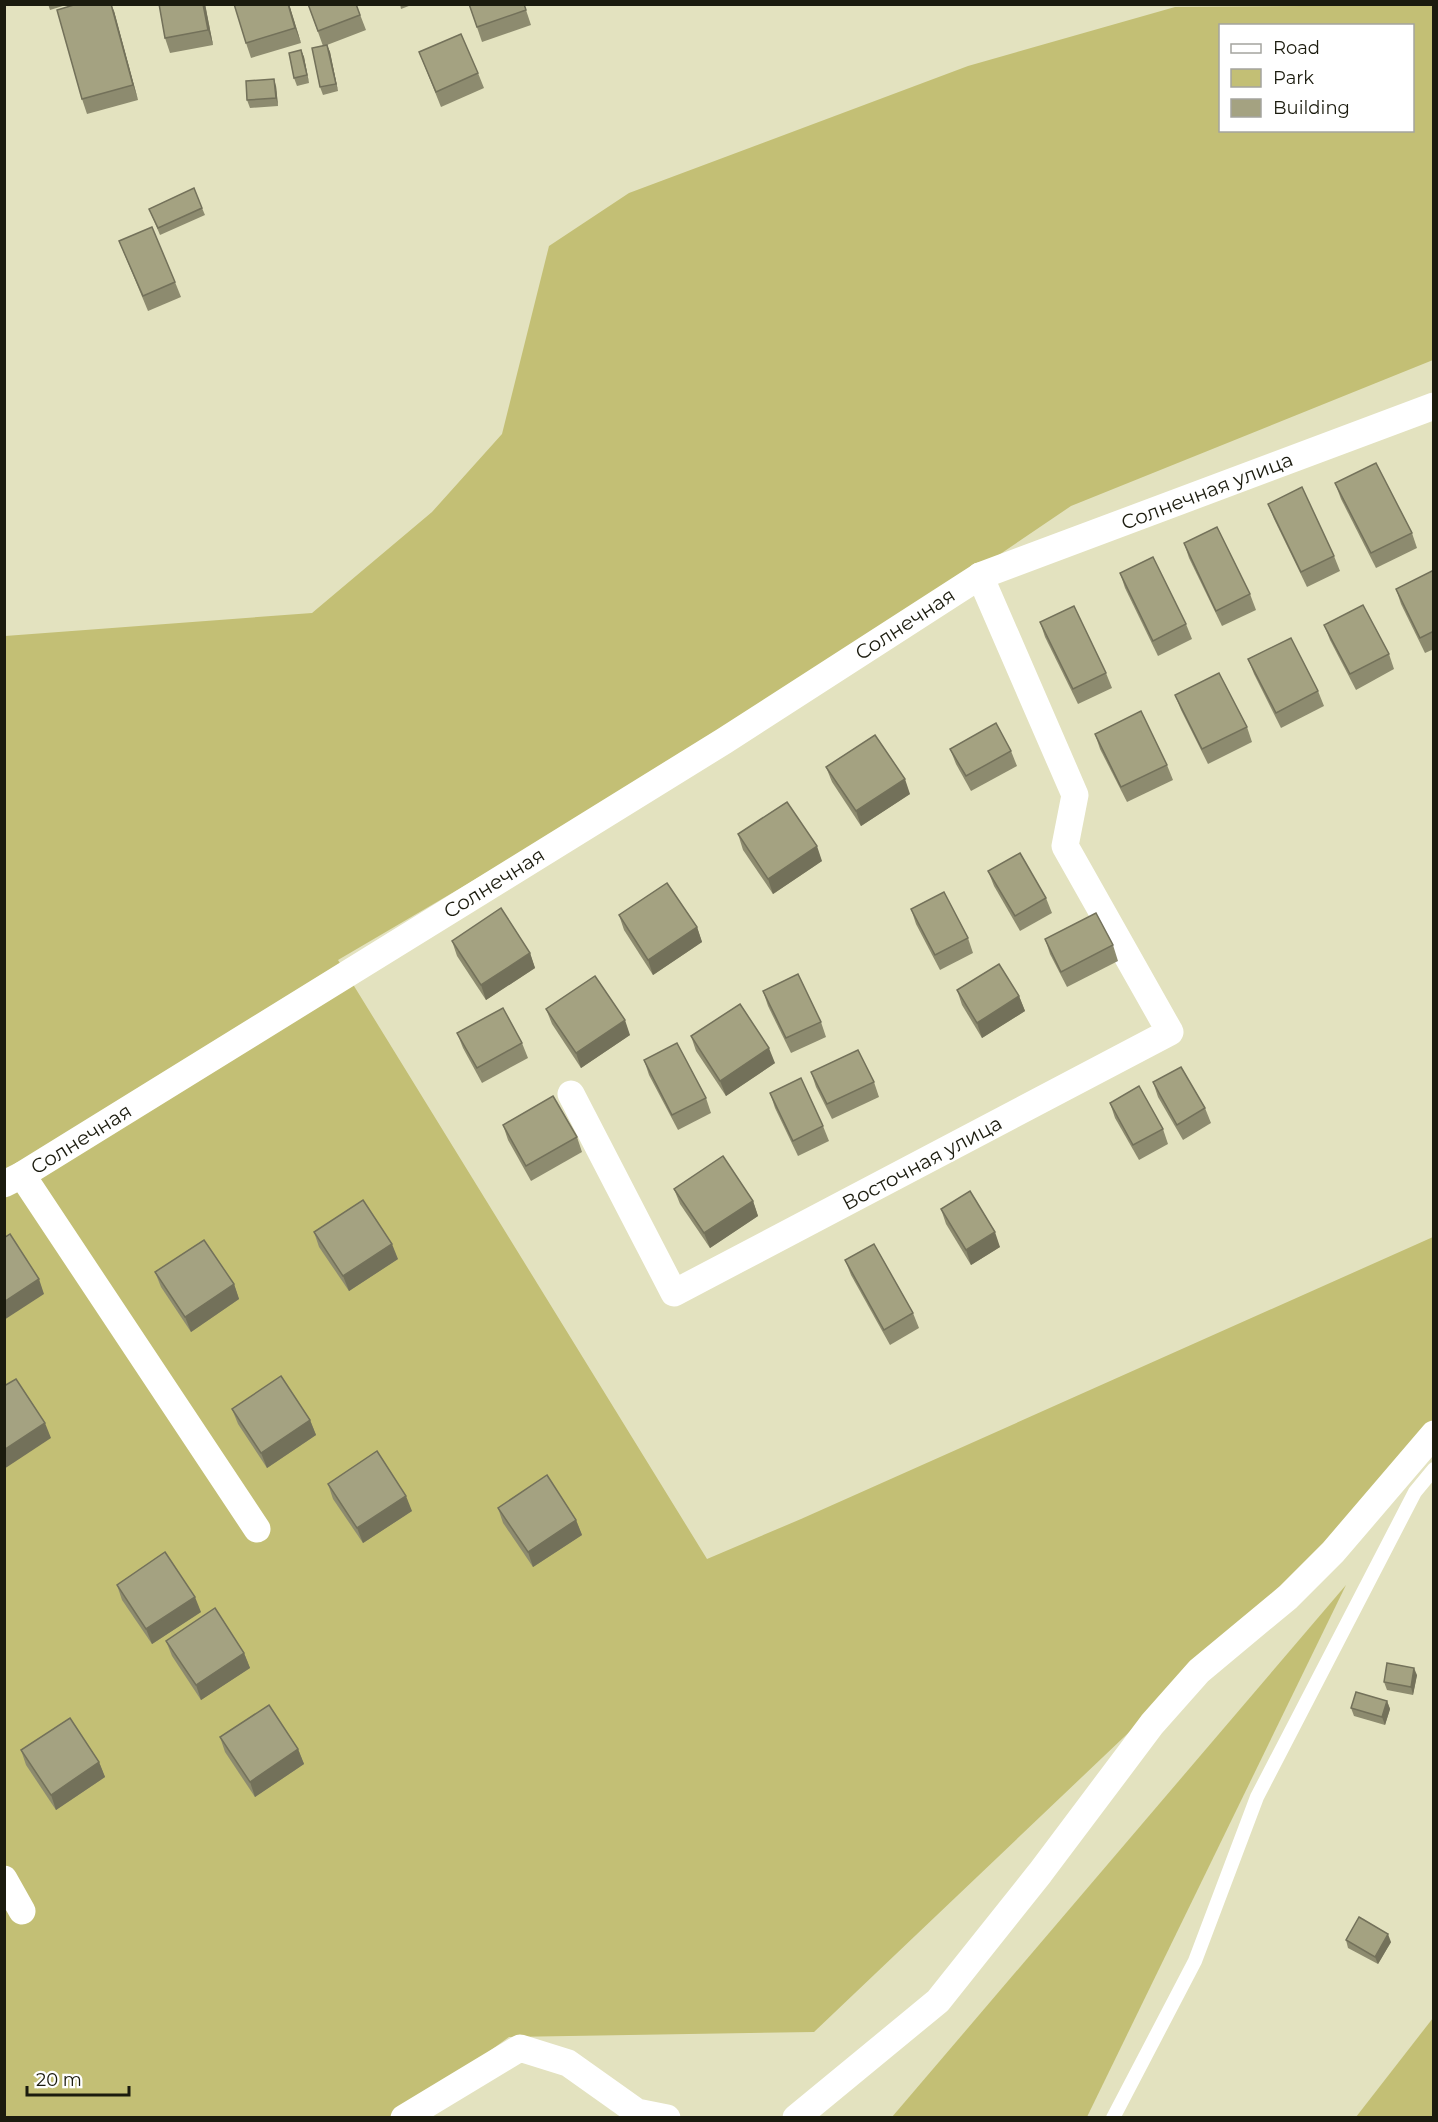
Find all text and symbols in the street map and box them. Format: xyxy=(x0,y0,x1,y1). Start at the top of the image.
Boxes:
legend xyxy=(1219,24,1414,132)
text: Road xyxy=(1273,37,1320,59)
text: Park xyxy=(1273,67,1314,89)
text: Building xyxy=(1273,97,1350,119)
street label: Солнечная улица xyxy=(1118,447,1296,535)
street label: Солнечная xyxy=(851,583,959,665)
street label: Солнечная xyxy=(439,843,549,923)
street label: Солнечная xyxy=(26,1099,136,1179)
street label: Восточная улица xyxy=(838,1111,1006,1215)
scale bar xyxy=(27,2059,129,2097)
text: 20 m xyxy=(36,2069,82,2091)

